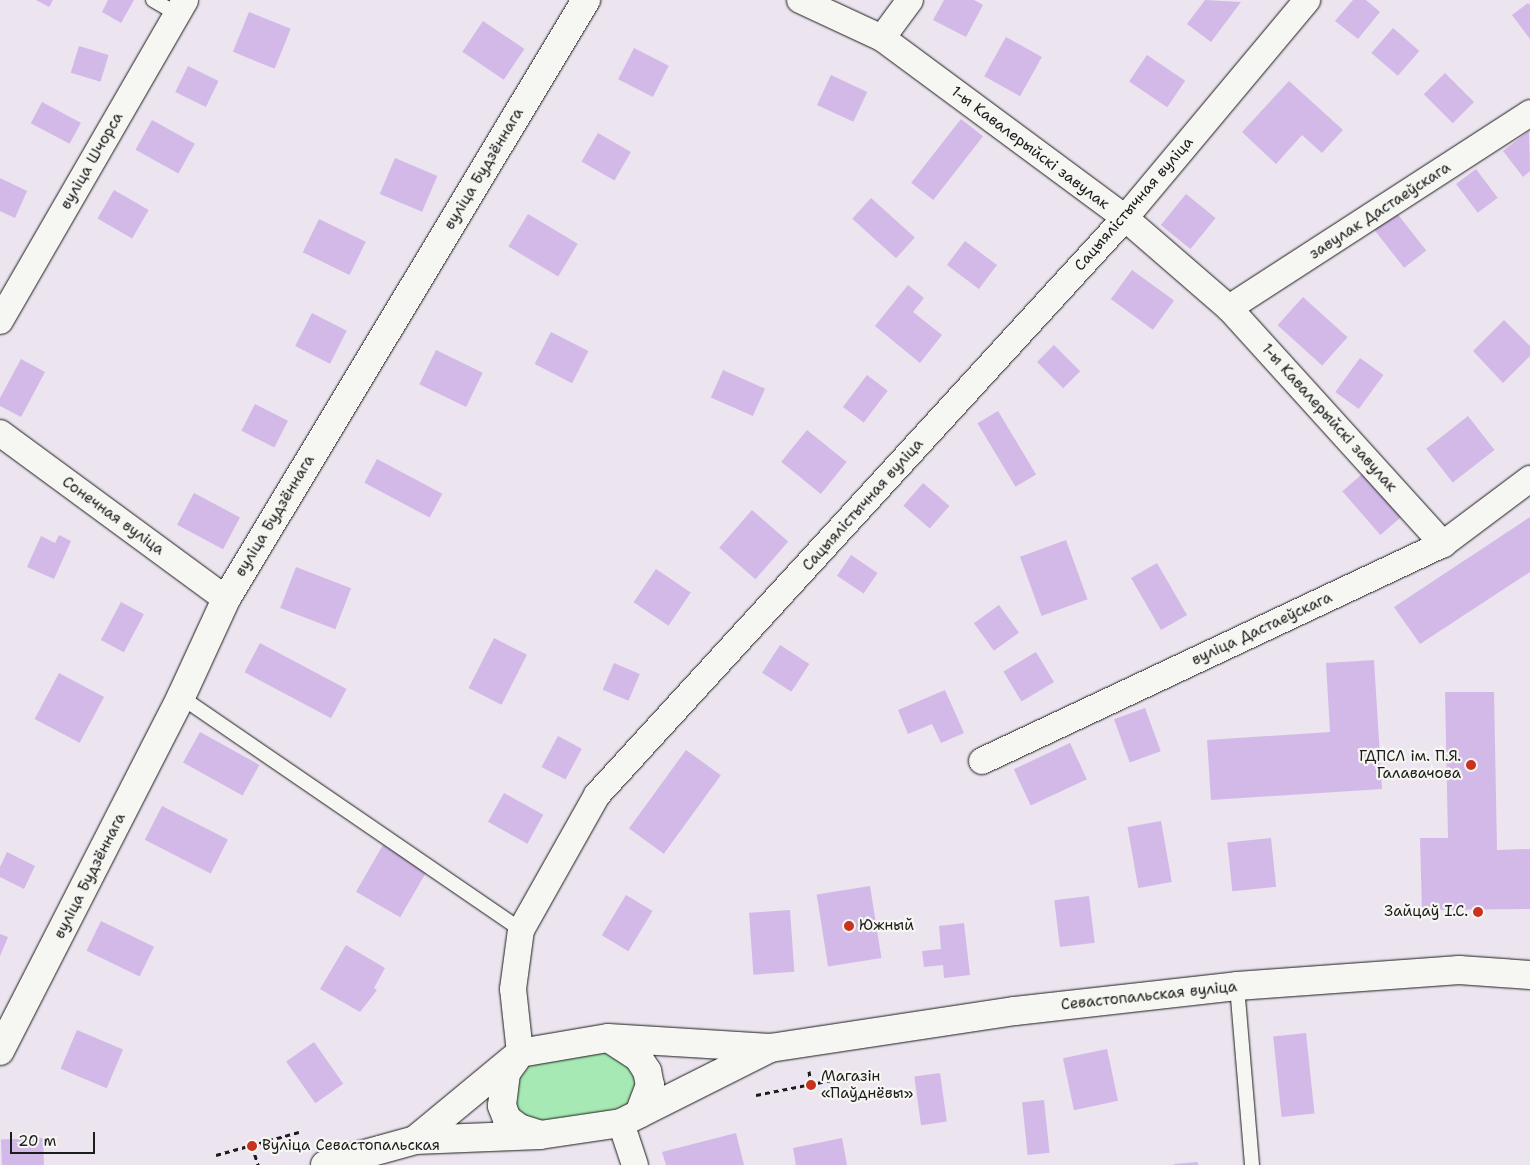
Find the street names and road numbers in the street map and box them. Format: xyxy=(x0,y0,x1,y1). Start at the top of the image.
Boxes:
street label: 1-ы Кавалерыйскі завулак xyxy=(947,83,1113,213)
street label: вуліца Будзённага xyxy=(441,105,527,233)
street label: вуліца Шчорса xyxy=(57,109,127,213)
street label: Сацыялістычная вуліца xyxy=(1071,133,1197,275)
street label: завулак Дастаеўскага xyxy=(1306,159,1454,263)
street label: 1-ы Кавалерыйскі завулак xyxy=(1258,340,1400,496)
street label: Сацыялістычная вуліца xyxy=(799,435,927,575)
street label: вуліца Будзённага xyxy=(232,452,318,580)
street label: Сонечная вуліца xyxy=(58,473,168,559)
street label: вуліца Дастаеўскага xyxy=(1189,589,1335,669)
street label: вуліца Будзённага xyxy=(51,810,129,942)
street label: Севастопальская вуліца xyxy=(1060,978,1238,1014)

